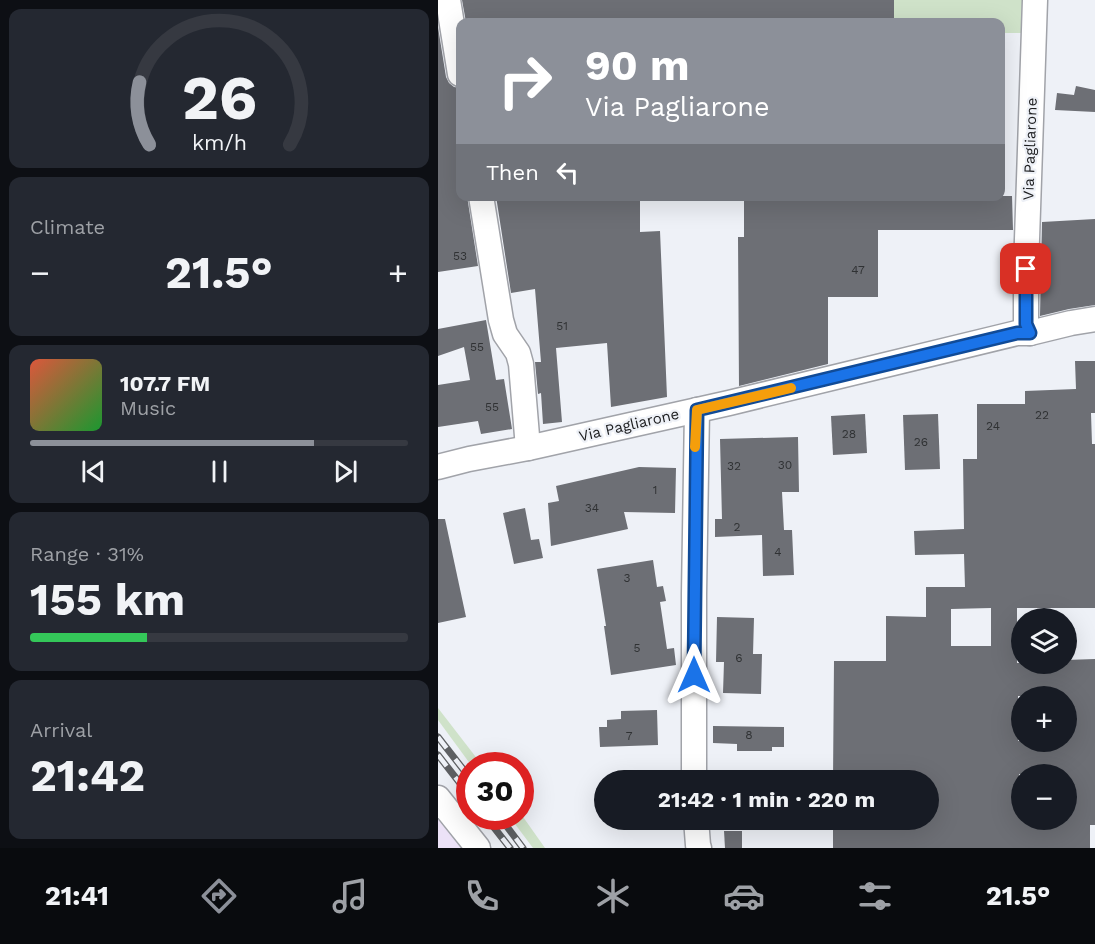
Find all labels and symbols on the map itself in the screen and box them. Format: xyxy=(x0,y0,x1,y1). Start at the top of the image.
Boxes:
street label: Via Pagliarone xyxy=(1019,97,1041,201)
pin xyxy=(1000,243,1051,294)
house number: 53 xyxy=(453,249,467,263)
house number: 47 xyxy=(851,263,865,277)
house number: 51 xyxy=(556,319,568,333)
house number: 55 xyxy=(470,340,484,354)
house number: 55 xyxy=(485,400,499,414)
street label: Via Pagliarone xyxy=(577,405,681,445)
house number: 22 xyxy=(1035,408,1049,422)
house number: 24 xyxy=(986,419,1000,433)
house number: 28 xyxy=(842,427,856,441)
house number: 26 xyxy=(914,435,928,449)
house number: 30 xyxy=(778,458,792,472)
house number: 32 xyxy=(727,459,741,473)
house number: 1 xyxy=(653,483,657,497)
house number: 34 xyxy=(585,501,599,515)
house number: 2 xyxy=(734,520,741,534)
house number: 4 xyxy=(774,545,782,559)
house number: 3 xyxy=(624,571,631,585)
house number: 5 xyxy=(634,641,641,655)
position arrow xyxy=(662,643,726,707)
house number: 6 xyxy=(735,651,743,665)
house number: 8 xyxy=(745,728,753,742)
house number: 7 xyxy=(626,729,633,743)
speed limit sign: 30 xyxy=(456,752,534,830)

